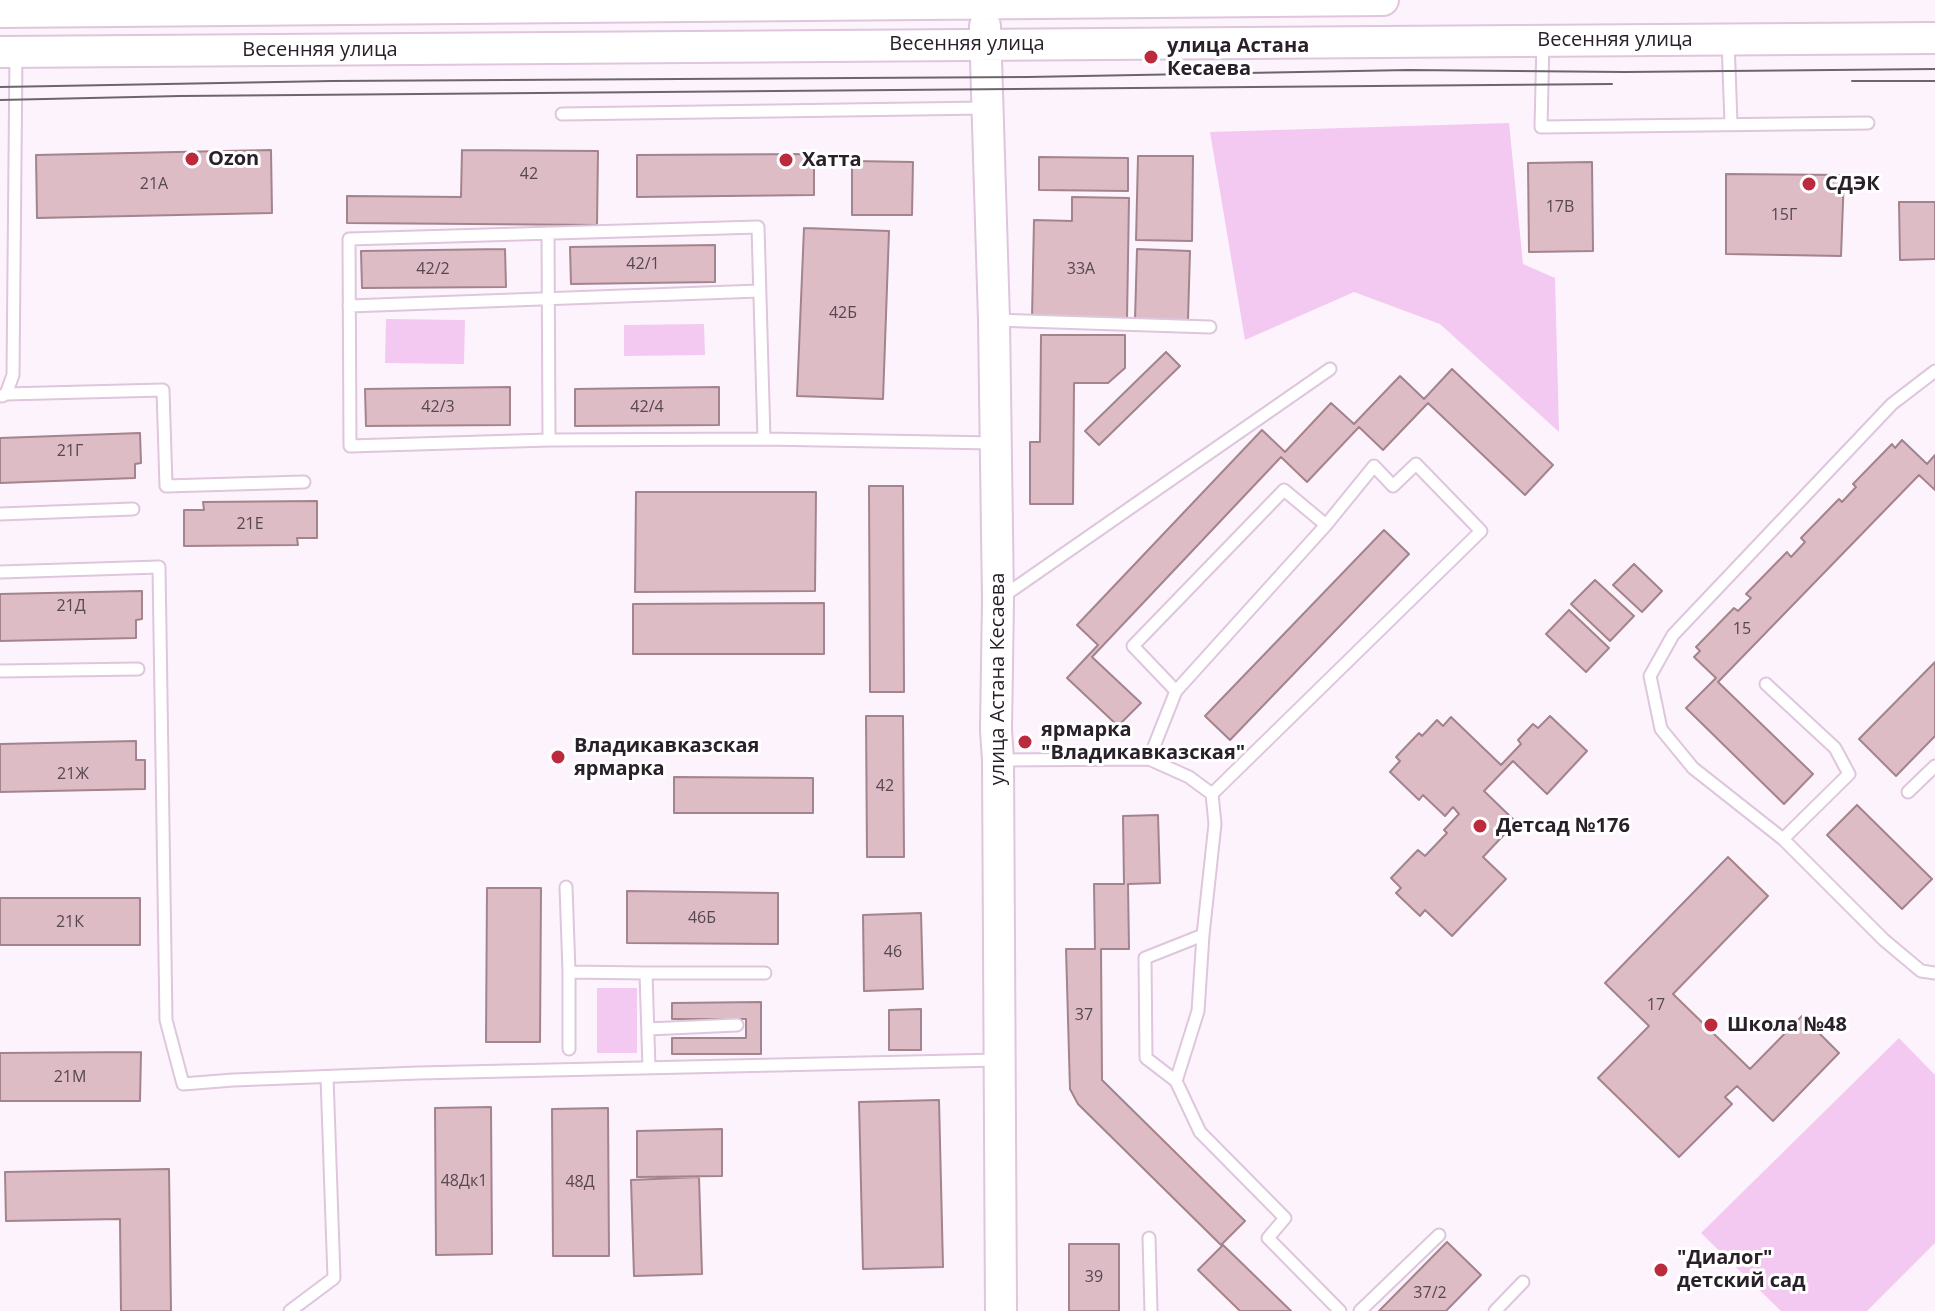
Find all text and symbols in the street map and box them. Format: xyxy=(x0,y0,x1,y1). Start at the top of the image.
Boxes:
street label: Весенняя улица xyxy=(1537,28,1693,52)
street label: Весенняя улица xyxy=(889,32,1045,56)
place label: улица Астана Кесаева xyxy=(1167,34,1309,81)
street label: Весенняя улица xyxy=(242,38,398,62)
marker: улица Астана Кесаева xyxy=(1142,48,1160,66)
place label: Ozon xyxy=(208,147,259,171)
place label: Хатта xyxy=(802,148,862,172)
marker: Ozon xyxy=(183,150,201,168)
marker: Хатта xyxy=(777,151,795,169)
house number: 42 xyxy=(520,164,538,184)
place label: СДЭК xyxy=(1825,172,1880,196)
house number: 21А xyxy=(140,174,168,194)
marker: СДЭК xyxy=(1800,175,1818,193)
house number: 17В xyxy=(1546,197,1574,217)
house number: 15Г xyxy=(1771,205,1797,225)
house number: 42/1 xyxy=(626,254,660,274)
house number: 42/2 xyxy=(416,259,450,279)
house number: 33А xyxy=(1067,259,1095,279)
house number: 42Б xyxy=(829,303,857,323)
house number: 42/3 xyxy=(421,397,455,417)
house number: 42/4 xyxy=(630,397,664,417)
house number: 21Г xyxy=(57,441,83,461)
house number: 21Е xyxy=(236,514,264,534)
street label: улица Астана Кесаева xyxy=(986,573,1010,785)
house number: 21Д xyxy=(56,596,86,616)
house number: 15 xyxy=(1733,619,1751,639)
place label: ярмарка "Владикавказская" xyxy=(1041,718,1245,765)
marker: ярмарка "Владикавказская" xyxy=(1016,733,1034,751)
place label: Владикавказская ярмарка xyxy=(574,734,759,781)
marker: Владикавказская ярмарка xyxy=(549,748,567,766)
house number: 21Ж xyxy=(57,764,89,784)
house number: 42 xyxy=(876,776,894,796)
place label: Детсад №176 xyxy=(1496,814,1630,838)
marker: Детсад №176 xyxy=(1471,817,1489,835)
house number: 46Б xyxy=(688,908,716,928)
house number: 21К xyxy=(56,912,84,932)
house number: 46 xyxy=(884,942,902,962)
house number: 17 xyxy=(1647,995,1665,1015)
house number: 37 xyxy=(1075,1005,1093,1025)
place label: Школа №48 xyxy=(1727,1013,1847,1037)
marker: Школа №48 xyxy=(1702,1016,1720,1034)
house number: 21М xyxy=(54,1067,86,1087)
house number: 48Дк1 xyxy=(441,1171,487,1191)
house number: 48Д xyxy=(565,1172,595,1192)
place label: "Диалог" детский сад xyxy=(1677,1246,1805,1293)
marker: "Диалог" детский сад xyxy=(1652,1261,1670,1279)
house number: 39 xyxy=(1085,1267,1103,1287)
house number: 37/2 xyxy=(1413,1283,1447,1303)

